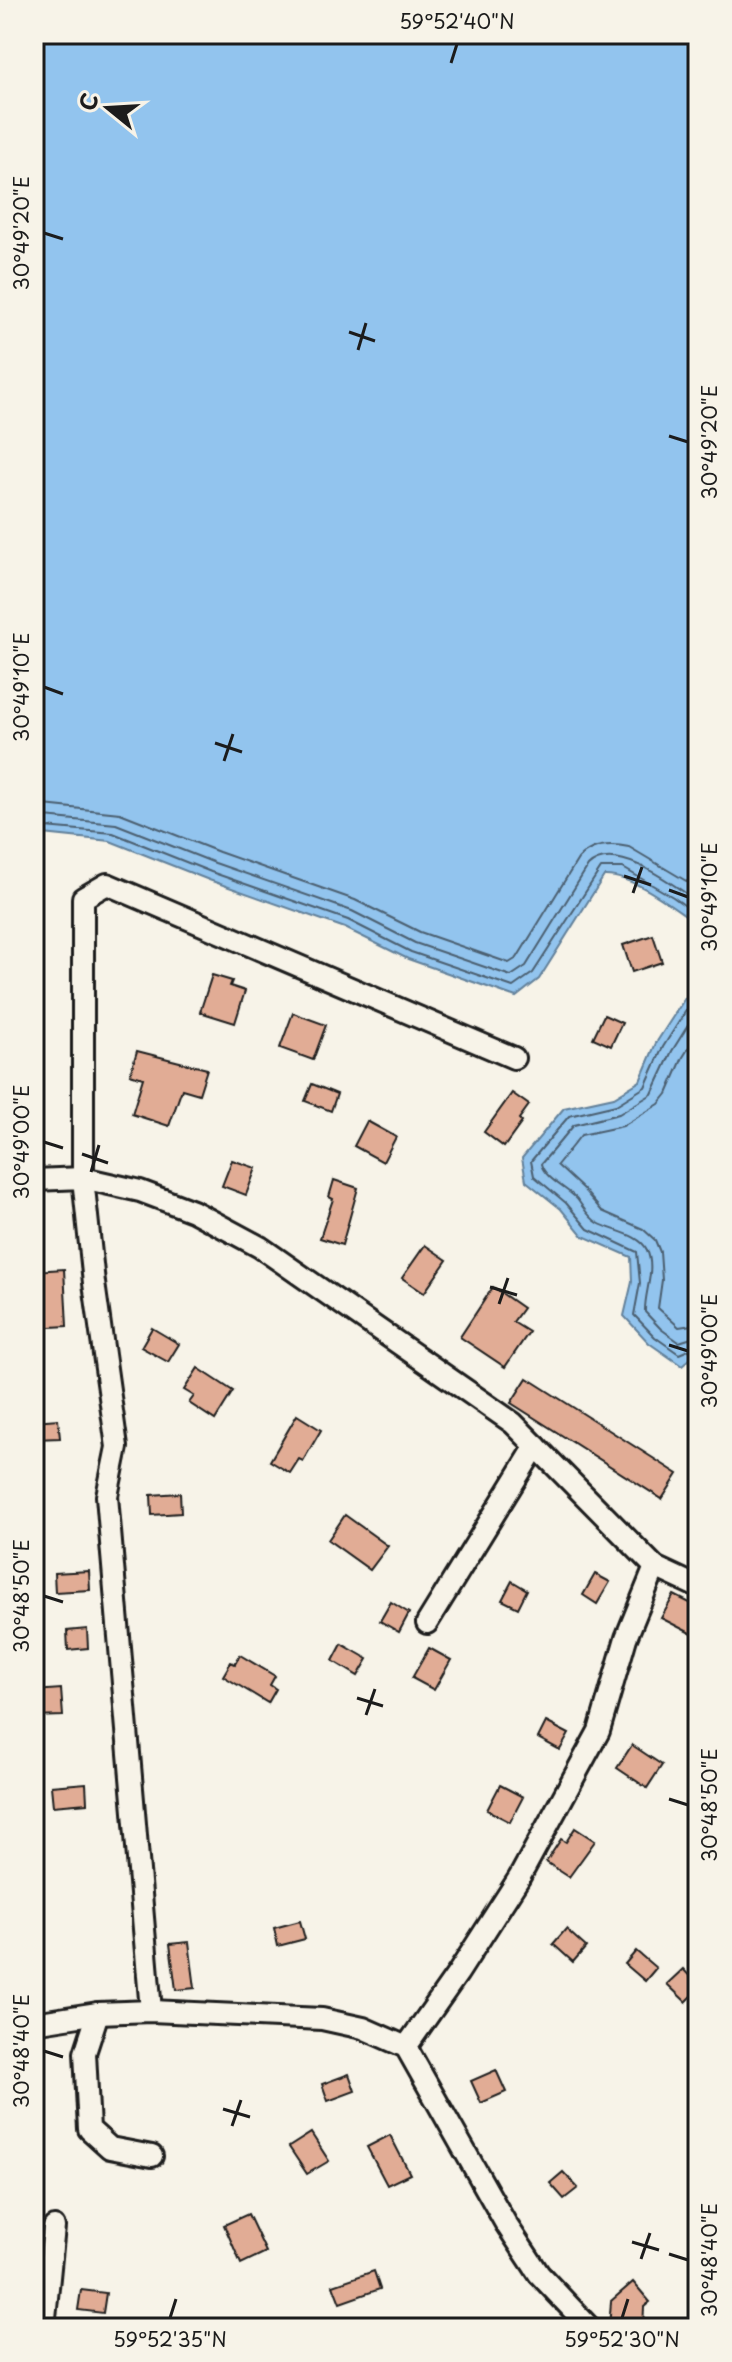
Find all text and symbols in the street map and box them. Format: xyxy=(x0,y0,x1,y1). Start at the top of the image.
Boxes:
text: 59°52'40"N xyxy=(399,6,515,36)
north arrow xyxy=(68,68,148,148)
text: С xyxy=(69,88,106,114)
text: 30°49'20"E xyxy=(6,176,36,290)
text: 30°49'20"E xyxy=(694,385,724,499)
text: 30°49'10"E xyxy=(6,632,36,742)
text: 30°49'10"E xyxy=(694,842,724,952)
text: 30°49'00"E xyxy=(6,1084,36,1200)
text: 30°49'00"E xyxy=(694,1293,724,1409)
text: 30°48'50"E xyxy=(6,1539,36,1653)
text: 30°48'50"E xyxy=(694,1748,724,1862)
text: 30°48'40"E xyxy=(6,1994,36,2108)
text: 30°48'40"E xyxy=(694,2203,724,2317)
text: 59°52'35"N xyxy=(113,2324,227,2354)
text: 59°52'30"N xyxy=(564,2324,680,2354)

